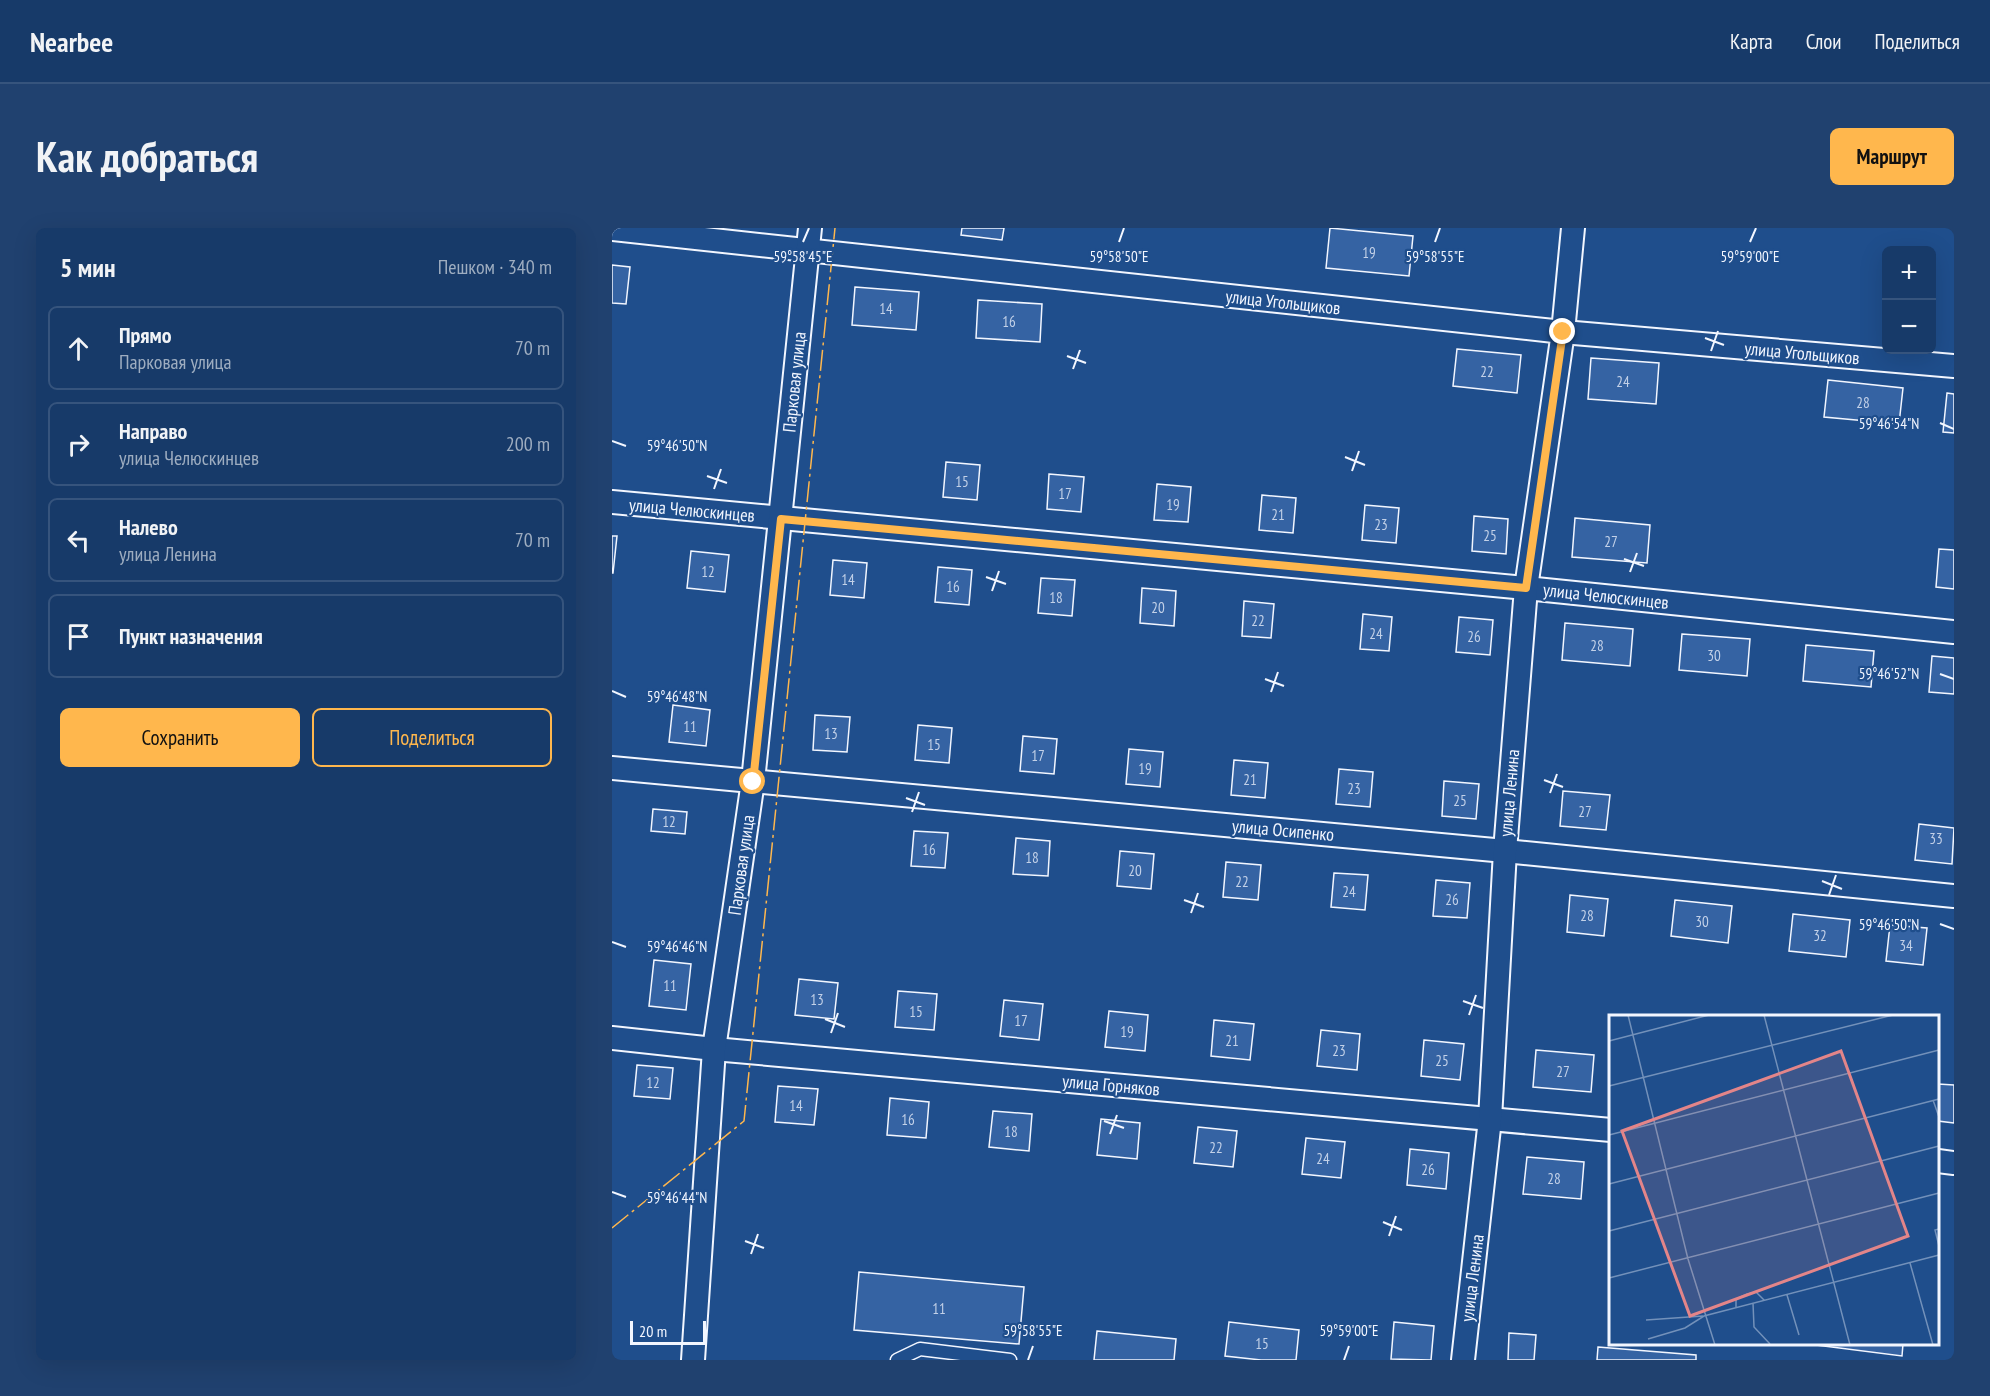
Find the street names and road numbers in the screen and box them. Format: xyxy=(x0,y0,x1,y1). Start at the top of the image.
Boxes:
street label: улица Угольщиков xyxy=(1224,285,1342,319)
street label: Парковая улица xyxy=(777,330,811,434)
street label: улица Угольщиков xyxy=(1744,337,1860,369)
street label: улица Челюскинцев xyxy=(628,493,756,527)
street label: улица Челюскинцев xyxy=(1542,578,1670,614)
street label: улица Ленина xyxy=(1494,748,1524,838)
street label: Парковая улица xyxy=(723,813,759,917)
street label: улица Осипенко xyxy=(1231,814,1335,846)
street label: улица Горняков xyxy=(1061,1069,1161,1101)
street label: улица Ленина xyxy=(1455,1233,1489,1323)

